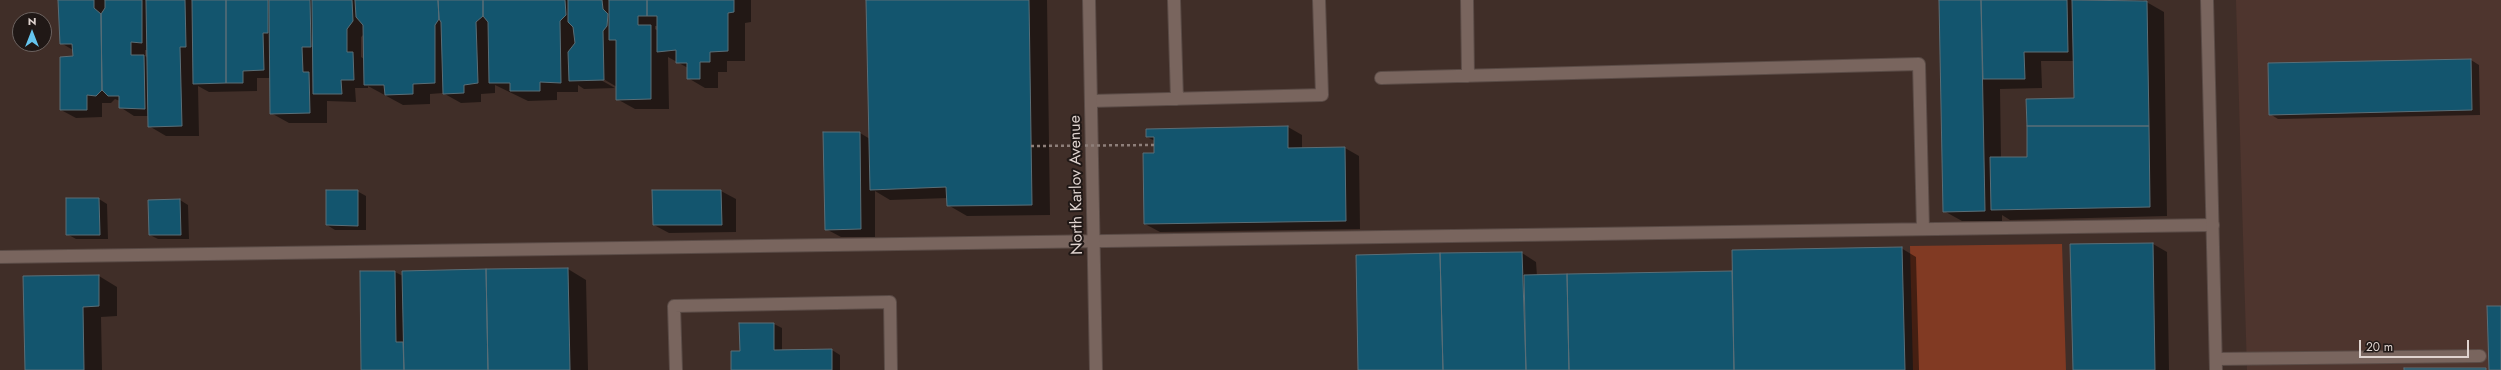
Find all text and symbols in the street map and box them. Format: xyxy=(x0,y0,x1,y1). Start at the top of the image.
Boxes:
north arrow xyxy=(12,12,52,52)
text: N xyxy=(28,13,36,29)
street label: North Karlov Avenue xyxy=(1066,115,1088,255)
scale bar xyxy=(2361,332,2471,358)
text: 20 m xyxy=(2366,338,2393,356)

